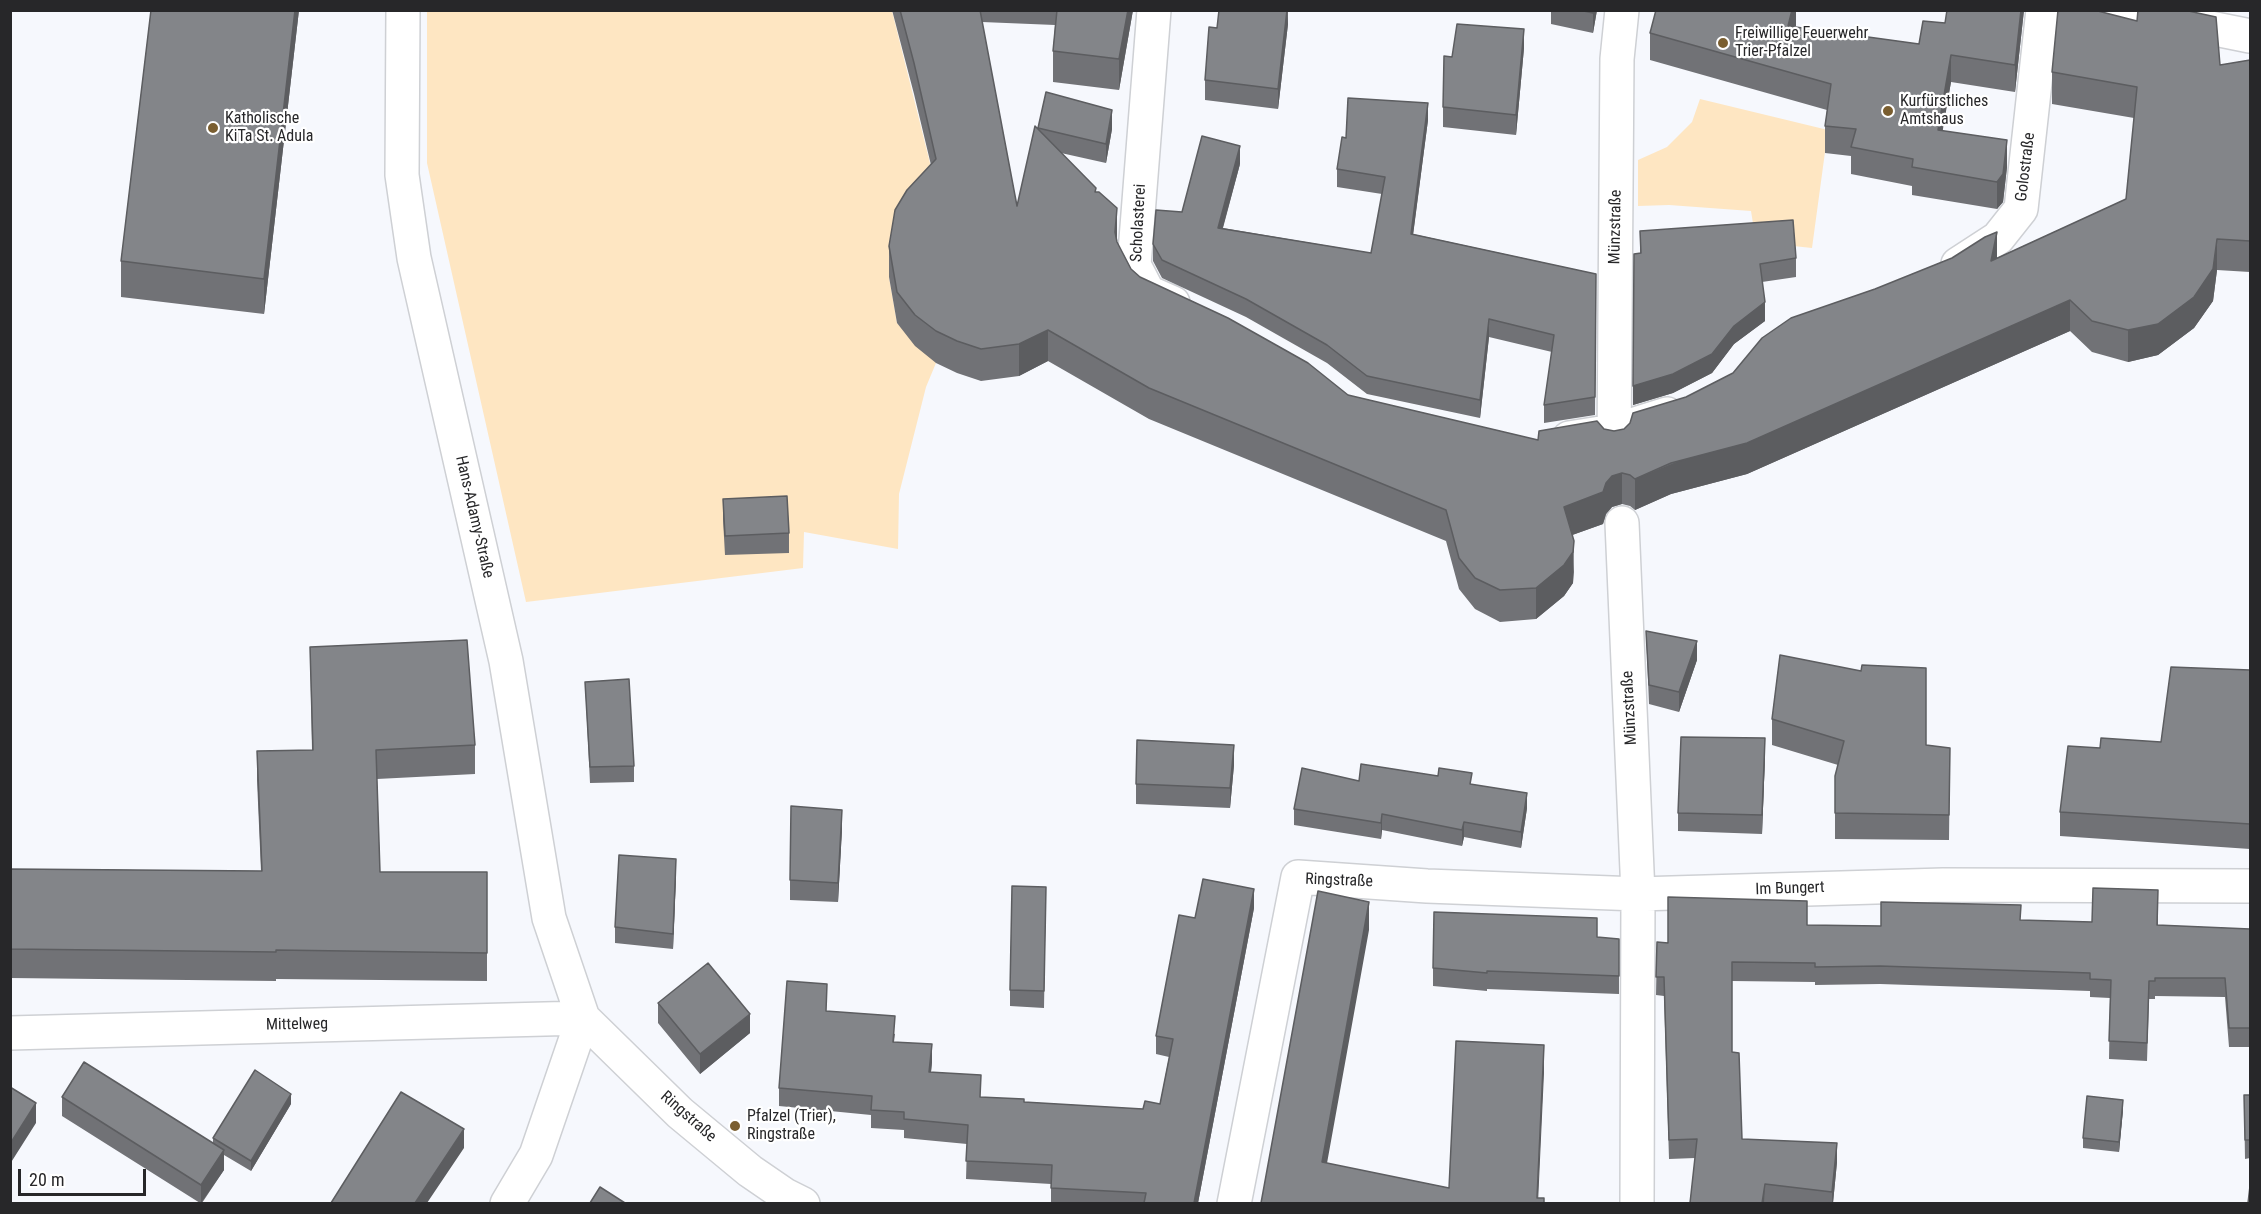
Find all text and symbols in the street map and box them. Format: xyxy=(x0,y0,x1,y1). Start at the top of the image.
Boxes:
place label: Freiwillige Feuerwehr Trier-Pfalzel xyxy=(1735,24,1868,62)
marker: Freiwillige Feuerwehr Trier-Pfalzel xyxy=(1716,36,1730,50)
place label: Kurfürstliches Amtshaus xyxy=(1900,92,1988,130)
marker: Kurfürstliches Amtshaus xyxy=(1881,104,1895,118)
place label: Katholische KiTa St. Adula xyxy=(225,109,313,147)
marker: Katholische KiTa St. Adula xyxy=(206,121,220,135)
street label: Golostraße xyxy=(2012,131,2040,203)
street label: Scholasterei xyxy=(1127,183,1151,263)
street label: Münzstraße xyxy=(1606,189,1626,265)
street label: Hans-Adamy-Straße xyxy=(451,454,497,580)
street label: Münzstraße xyxy=(1618,670,1642,746)
street label: Ringstraße xyxy=(1305,870,1373,892)
street label: Im Bungert xyxy=(1755,878,1825,900)
street label: Mittelweg xyxy=(266,1015,328,1035)
street label: Ringstraße xyxy=(656,1087,720,1147)
place label: Pfalzel (Trier), Ringstraße xyxy=(747,1107,836,1145)
marker: Pfalzel (Trier), Ringstraße xyxy=(728,1119,742,1133)
scale bar xyxy=(21,1157,148,1195)
text: 20 m xyxy=(29,1169,64,1190)

